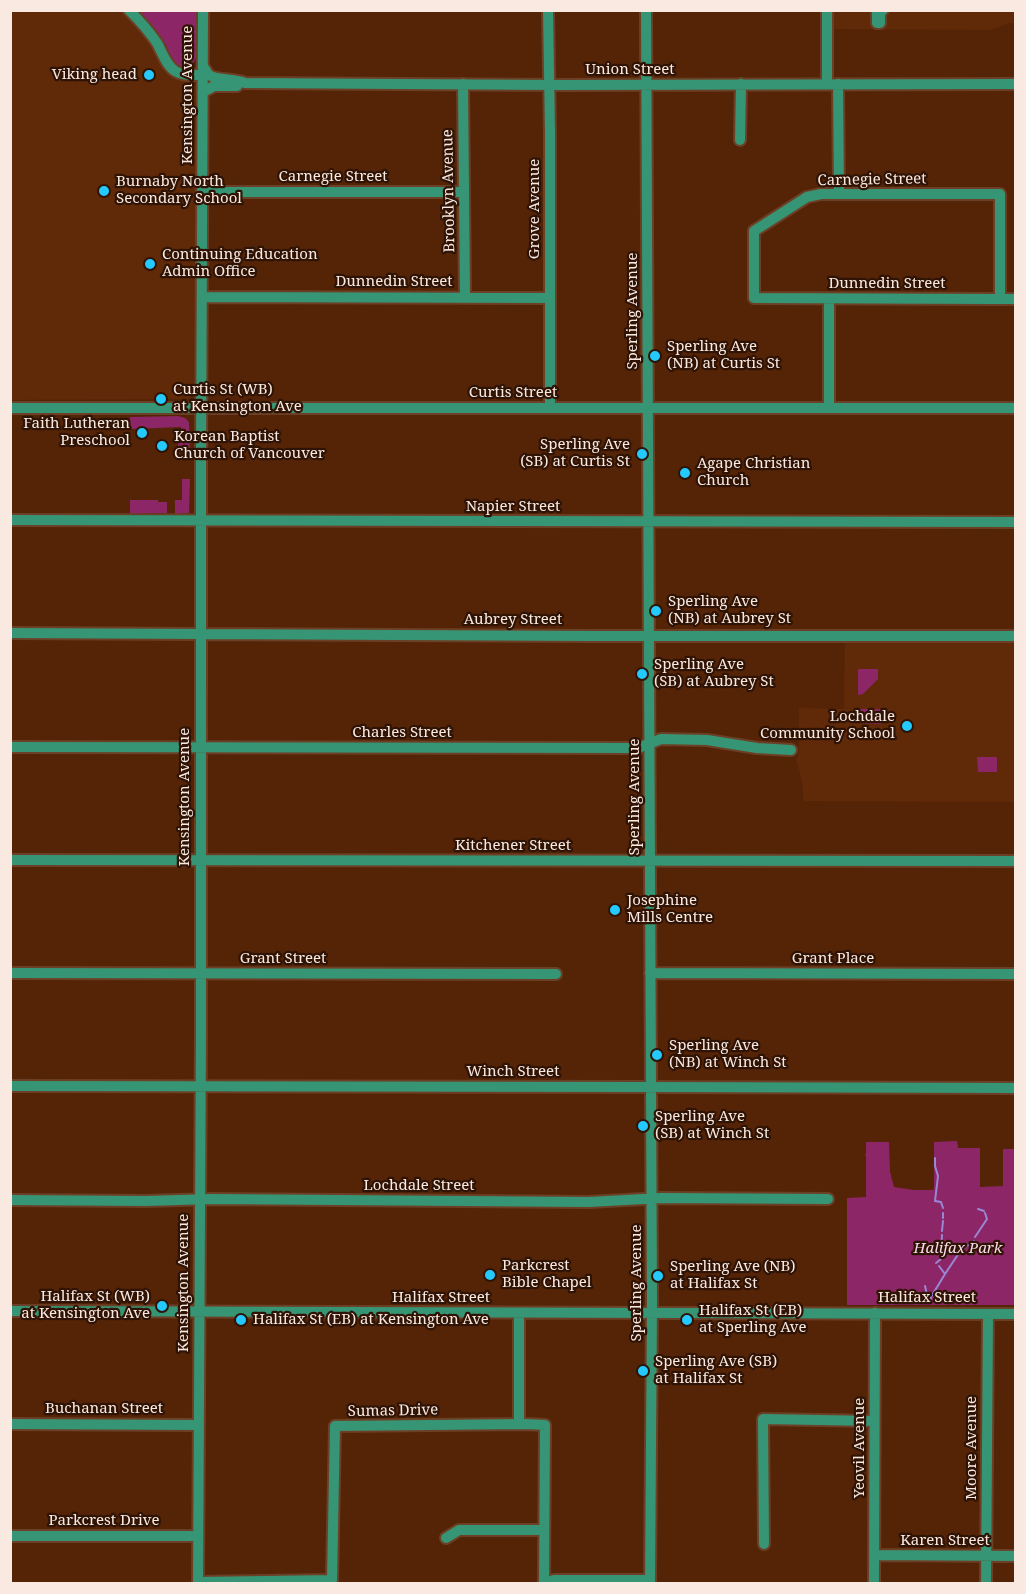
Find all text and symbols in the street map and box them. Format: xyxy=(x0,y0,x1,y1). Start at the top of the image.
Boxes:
street label: Kensington Avenue xyxy=(179,26,197,164)
street label: Union Street xyxy=(585,61,675,79)
place label: Viking head xyxy=(52,66,137,84)
marker: Viking head xyxy=(142,68,156,82)
street label: Brooklyn Avenue xyxy=(439,129,459,253)
street label: Grove Avenue xyxy=(526,159,544,259)
street label: Carnegie Street xyxy=(278,168,388,186)
street label: Carnegie Street xyxy=(817,170,927,190)
place label: Burnaby North Secondary School xyxy=(116,173,242,208)
marker: Burnaby North Secondary School xyxy=(97,184,111,198)
place label: Continuing Education Admin Office xyxy=(162,246,318,281)
street label: Sperling Avenue xyxy=(624,252,642,370)
marker: Continuing Education Admin Office xyxy=(143,257,157,271)
street label: Dunnedin Street xyxy=(335,273,453,291)
street label: Dunnedin Street xyxy=(828,275,946,293)
place label: Sperling Ave (NB) at Curtis St xyxy=(667,338,780,373)
marker: Sperling Ave (NB) at Curtis St xyxy=(648,349,662,363)
place label: Curtis St (WB) at Kensington Ave xyxy=(173,381,302,416)
street label: Curtis Street xyxy=(469,384,557,402)
marker: Curtis St (WB) at Kensington Ave xyxy=(154,392,168,406)
place label: Faith Lutheran Preschool xyxy=(23,415,130,450)
marker: Faith Lutheran Preschool xyxy=(135,426,149,440)
place label: Korean Baptist Church of Vancouver xyxy=(174,428,325,463)
place label: Sperling Ave (SB) at Curtis St xyxy=(520,436,630,471)
marker: Korean Baptist Church of Vancouver xyxy=(155,439,169,453)
marker: Sperling Ave (SB) at Curtis St xyxy=(635,447,649,461)
place label: Agape Christian Church xyxy=(697,455,810,490)
marker: Agape Christian Church xyxy=(678,466,692,480)
street label: Napier Street xyxy=(466,498,560,516)
place label: Sperling Ave (NB) at Aubrey St xyxy=(668,593,791,628)
marker: Sperling Ave (NB) at Aubrey St xyxy=(649,604,663,618)
street label: Aubrey Street xyxy=(464,611,562,629)
place label: Sperling Ave (SB) at Aubrey St xyxy=(654,656,774,691)
marker: Sperling Ave (SB) at Aubrey St xyxy=(635,667,649,681)
place label: Lochdale Community School xyxy=(760,708,895,743)
marker: Lochdale Community School xyxy=(900,719,914,733)
street label: Charles Street xyxy=(352,724,452,742)
street label: Kensington Avenue xyxy=(176,728,194,866)
street label: Sperling Avenue xyxy=(626,738,644,856)
street label: Kitchener Street xyxy=(455,837,571,855)
place label: Josephine Mills Centre xyxy=(627,892,713,927)
marker: Josephine Mills Centre xyxy=(608,903,622,917)
street label: Grant Street xyxy=(240,950,326,968)
street label: Grant Place xyxy=(792,950,874,968)
place label: Sperling Ave (NB) at Winch St xyxy=(669,1037,787,1072)
marker: Sperling Ave (NB) at Winch St xyxy=(650,1048,664,1062)
street label: Winch Street xyxy=(467,1063,559,1081)
place label: Sperling Ave (SB) at Winch St xyxy=(655,1108,769,1143)
marker: Sperling Ave (SB) at Winch St xyxy=(636,1119,650,1133)
street label: Lochdale Street xyxy=(364,1177,474,1195)
street label: Kensington Avenue xyxy=(175,1214,193,1352)
street label: Sperling Avenue xyxy=(628,1224,646,1342)
park label: Halifax Park xyxy=(914,1240,1002,1258)
place label: Parkcrest Bible Chapel xyxy=(502,1257,591,1292)
place label: Sperling Ave (NB) at Halifax St xyxy=(670,1258,795,1293)
marker: Parkcrest Bible Chapel xyxy=(483,1268,497,1282)
marker: Sperling Ave (NB) at Halifax St xyxy=(651,1269,665,1283)
place label: Halifax St (WB) at Kensington Ave xyxy=(21,1288,150,1323)
street label: Halifax Street xyxy=(392,1289,490,1307)
street label: Halifax Street xyxy=(878,1289,976,1307)
marker: Halifax St (WB) at Kensington Ave xyxy=(155,1299,169,1313)
place label: Halifax St (EB) at Sperling Ave xyxy=(699,1302,807,1337)
place label: Halifax St (EB) at Kensington Ave xyxy=(253,1311,489,1329)
marker: Halifax St (EB) at Kensington Ave xyxy=(234,1313,248,1327)
marker: Halifax St (EB) at Sperling Ave xyxy=(680,1313,694,1327)
place label: Sperling Ave (SB) at Halifax St xyxy=(655,1353,777,1388)
marker: Sperling Ave (SB) at Halifax St xyxy=(636,1364,650,1378)
street label: Moore Avenue xyxy=(963,1396,981,1500)
street label: Yeovil Avenue xyxy=(851,1398,869,1498)
street label: Buchanan Street xyxy=(45,1400,163,1418)
street label: Sumas Drive xyxy=(348,1401,438,1421)
street label: Parkcrest Drive xyxy=(49,1512,159,1530)
street label: Karen Street xyxy=(900,1532,990,1550)

